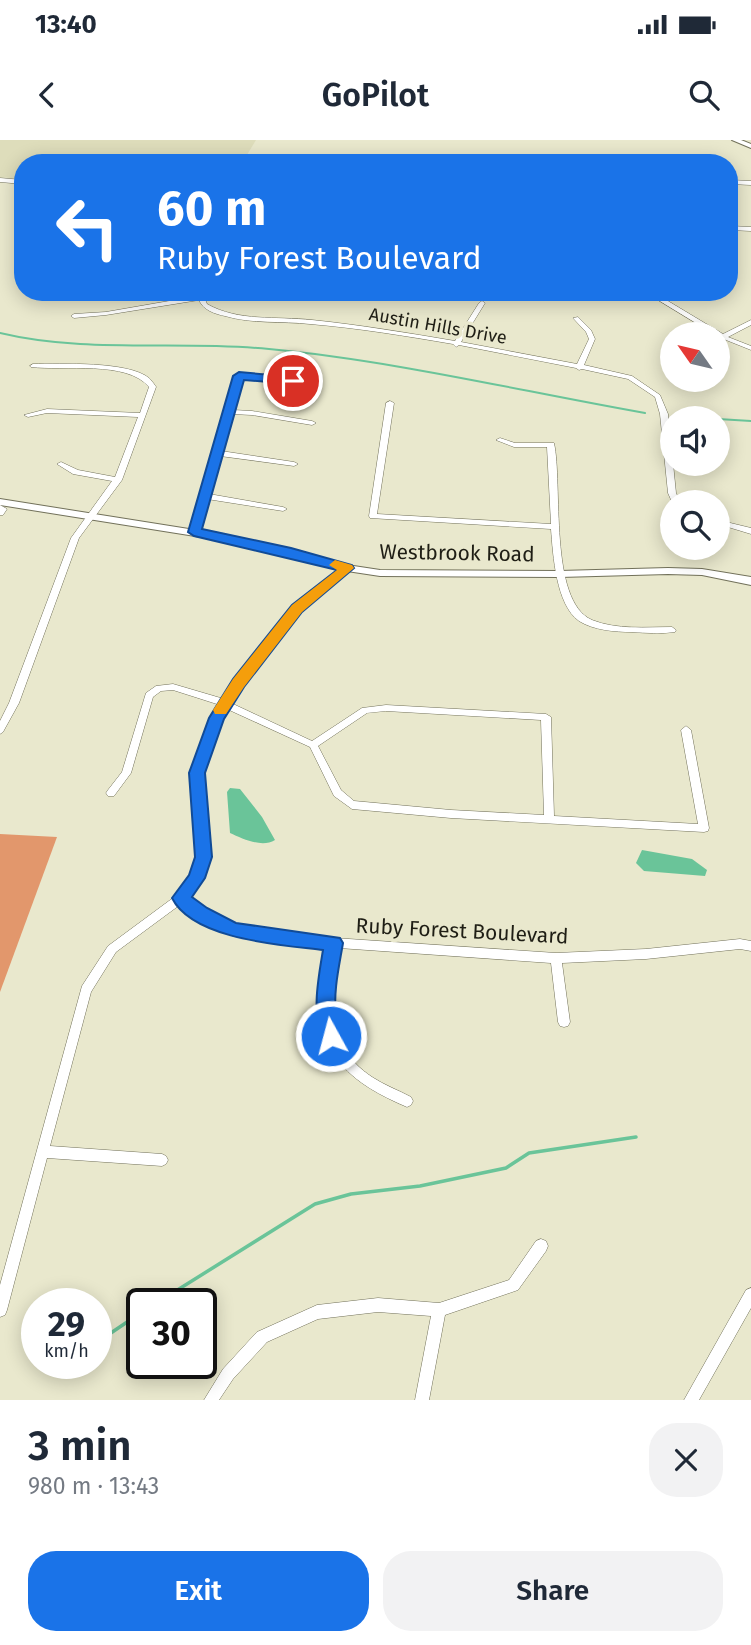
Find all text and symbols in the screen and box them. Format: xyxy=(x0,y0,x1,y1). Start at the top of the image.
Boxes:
text: 13:40 xyxy=(35,9,97,40)
icon: back xyxy=(28,76,66,114)
text: GoPilot xyxy=(322,76,429,114)
icon: search xyxy=(685,76,723,114)
text: 60 m xyxy=(157,179,266,238)
icon: left xyxy=(42,182,133,273)
text: Ruby Forest Boulevard xyxy=(157,239,482,277)
street label: Austin Hills Drive xyxy=(367,303,509,349)
north arrow xyxy=(660,322,730,392)
map controls xyxy=(660,322,730,560)
pin xyxy=(263,351,323,411)
icon: arrive xyxy=(274,362,312,400)
button: sound xyxy=(660,406,730,476)
button: search xyxy=(660,490,730,560)
street label: Westbrook Road xyxy=(379,539,535,567)
street label: Ruby Forest Boulevard xyxy=(355,912,569,950)
position arrow xyxy=(294,999,368,1073)
speed limit sign: 30 xyxy=(126,1288,217,1379)
text: 29 xyxy=(48,1303,85,1345)
text: km/h xyxy=(44,1340,89,1362)
text: 3 min xyxy=(28,1421,132,1471)
button: close xyxy=(649,1423,723,1497)
text: 980 m · 13:43 xyxy=(28,1472,159,1500)
button: Exit xyxy=(28,1551,369,1631)
button: Share xyxy=(383,1551,723,1631)

